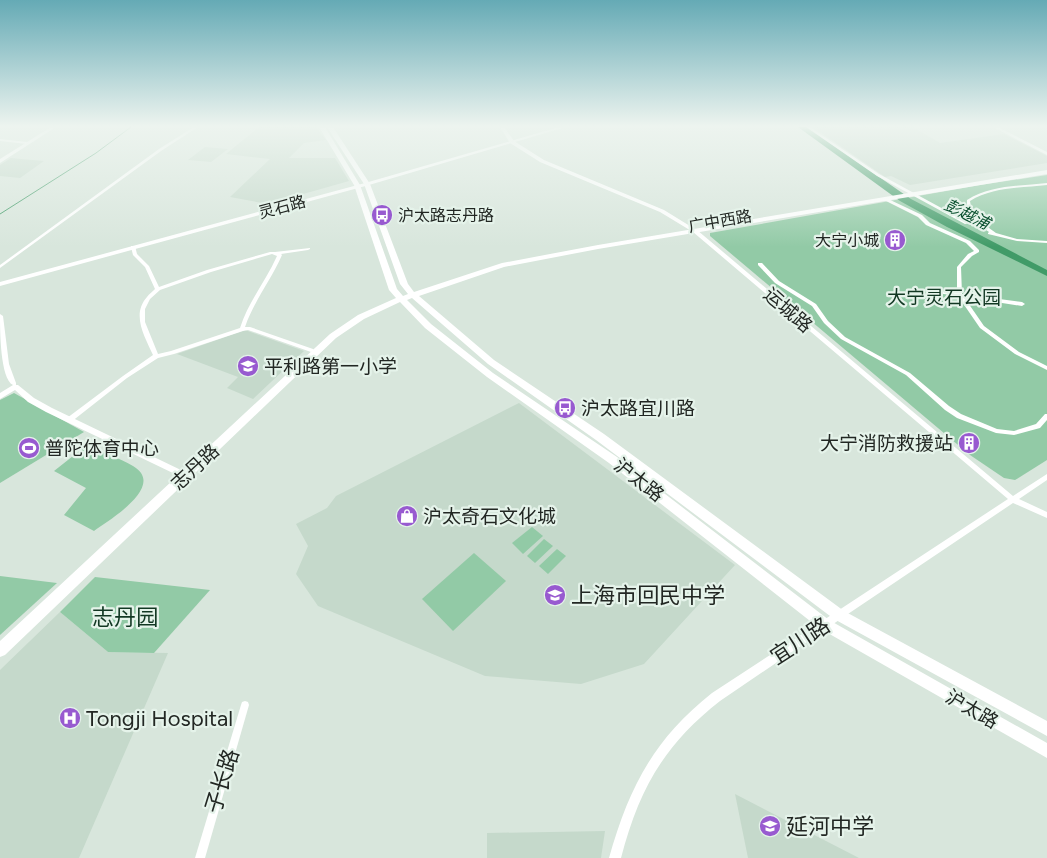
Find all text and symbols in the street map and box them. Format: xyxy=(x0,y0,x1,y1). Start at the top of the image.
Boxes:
street label: 灵石路 xyxy=(256,192,308,222)
water label: 彭越浦 xyxy=(941,195,995,234)
bus stop icon: 沪太路志丹路 xyxy=(370,203,394,227)
place label: 沪太路志丹路 xyxy=(398,206,494,225)
street label: 广中西路 xyxy=(687,206,753,236)
building icon: 大宁小城 xyxy=(883,228,907,252)
place label: 大宁小城 xyxy=(815,231,879,250)
street label: 运城路 xyxy=(759,283,817,337)
park label: 大宁灵石公园 xyxy=(887,286,1001,309)
school or university icon: 平利路第一小学 xyxy=(236,354,260,378)
place label: 平利路第一小学 xyxy=(264,355,397,378)
bus stop icon: 沪太路宜川路 xyxy=(553,396,577,420)
place label: 沪太路宜川路 xyxy=(581,397,695,420)
building icon: 大宁消防救援站 xyxy=(957,431,981,455)
place label: 大宁消防救援站 xyxy=(820,432,953,455)
sports icon: 普陀体育中心 xyxy=(17,436,41,460)
place label: 普陀体育中心 xyxy=(45,437,159,460)
street label: 志丹路 xyxy=(166,439,224,495)
street label: 沪太路 xyxy=(609,453,669,507)
shop icon: 沪太奇石文化城 xyxy=(395,504,419,528)
place label: 沪太奇石文化城 xyxy=(423,505,556,528)
place label: 上海市回民中学 xyxy=(571,582,725,609)
school or university icon: 上海市回民中学 xyxy=(543,583,567,607)
park label: 志丹园 xyxy=(92,604,158,631)
street label: 宜川路 xyxy=(765,612,835,670)
street label: 沪太路 xyxy=(942,685,1002,733)
place label: Tongji Hospital xyxy=(86,705,233,732)
hospital icon: Tongji Hospital xyxy=(58,706,82,730)
street label: 子长路 xyxy=(199,745,245,817)
place label: 延河中学 xyxy=(786,813,874,840)
school or university icon: 延河中学 xyxy=(758,814,782,838)

